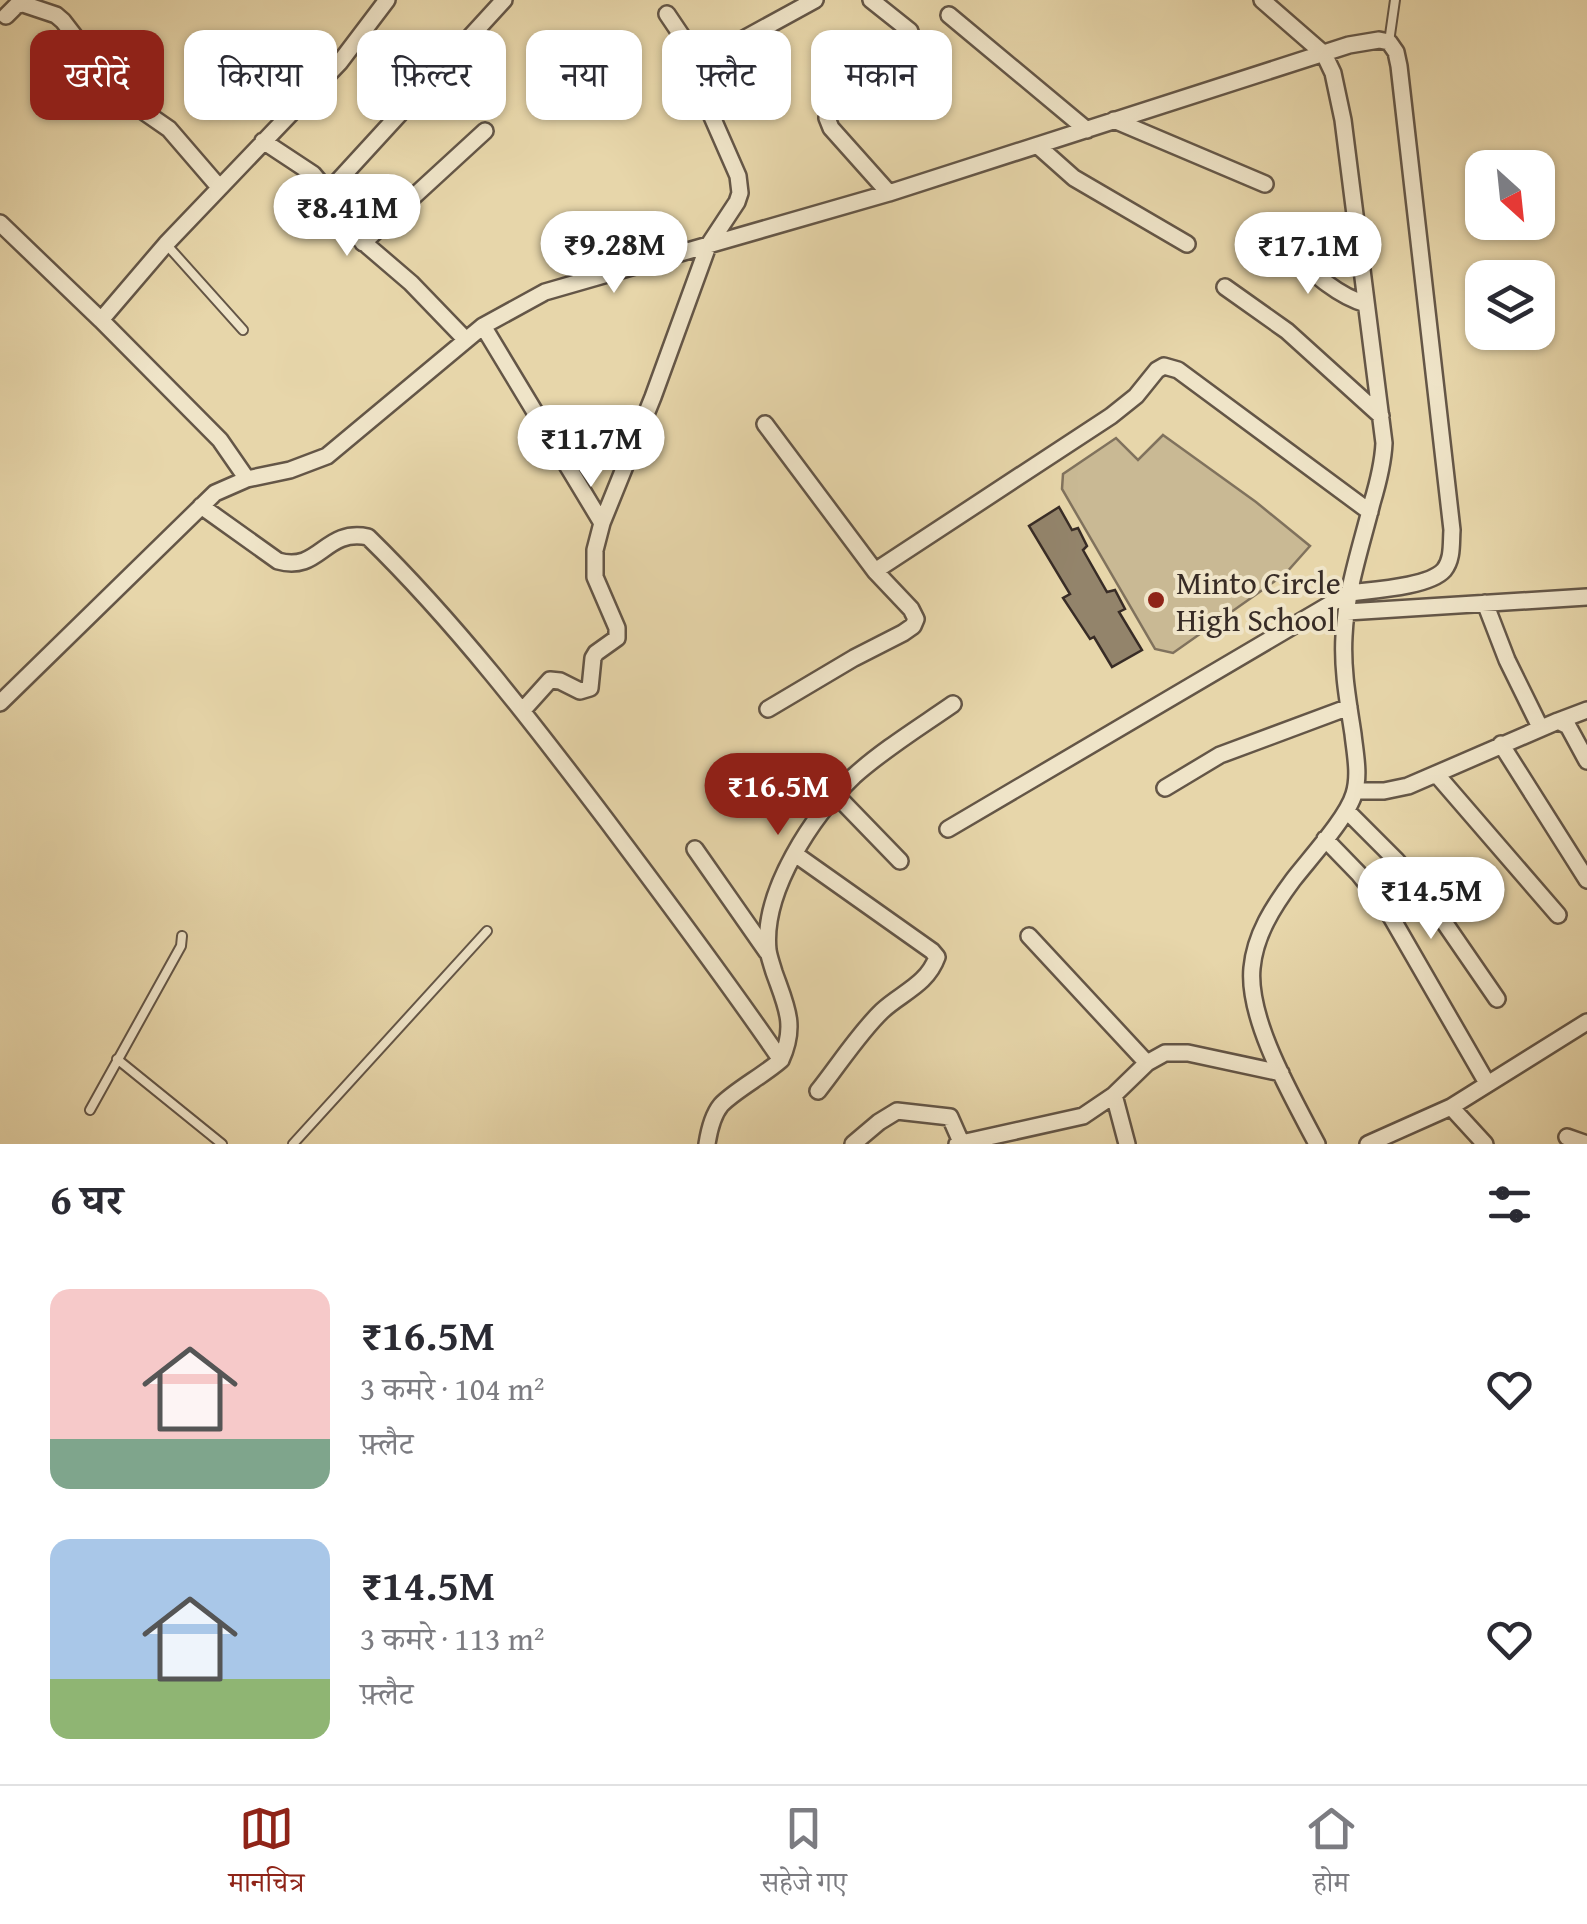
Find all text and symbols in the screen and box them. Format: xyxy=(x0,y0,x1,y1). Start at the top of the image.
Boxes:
chip: खरीदें xyxy=(30,30,164,120)
chip: किराया xyxy=(184,30,337,120)
chip: फ़िल्टर xyxy=(357,30,506,120)
chip: नया xyxy=(526,30,642,120)
chip: फ़्लैट xyxy=(662,30,791,120)
chip: मकान xyxy=(811,30,952,120)
north arrow xyxy=(1465,150,1555,240)
map controls xyxy=(1465,150,1555,350)
pin: ₹8.41M xyxy=(266,174,428,259)
text: ₹8.41M xyxy=(296,183,398,230)
pin: ₹9.28M xyxy=(533,211,695,296)
pin: ₹17.1M xyxy=(1227,212,1389,297)
text: ₹9.28M xyxy=(563,220,665,267)
text: ₹17.1M xyxy=(1257,221,1359,268)
button: layers xyxy=(1465,260,1555,350)
pin: ₹11.7M xyxy=(510,405,672,490)
text: ₹11.7M xyxy=(540,414,642,461)
place label: Minto Circle High School xyxy=(1176,559,1341,643)
marker: Minto Circle High School xyxy=(1145,589,1167,611)
pin: ₹16.5M xyxy=(697,753,859,838)
text: ₹16.5M xyxy=(727,762,829,809)
pin: ₹14.5M xyxy=(1350,857,1512,942)
text: ₹14.5M xyxy=(1380,866,1482,913)
text: 6 घर xyxy=(50,1168,123,1229)
icon: filters xyxy=(1482,1177,1537,1232)
text: ₹16.5M xyxy=(360,1304,495,1365)
icon: home xyxy=(130,1329,250,1449)
icon: heart xyxy=(1482,1362,1537,1417)
text: 3 कमरे · 104 m² xyxy=(360,1365,545,1412)
text: फ़्लैट xyxy=(360,1420,413,1467)
text: ₹14.5M xyxy=(360,1554,495,1615)
icon: home xyxy=(130,1579,250,1699)
icon: heart xyxy=(1482,1612,1537,1667)
text: 3 कमरे · 113 m² xyxy=(360,1615,545,1662)
text: फ़्लैट xyxy=(360,1670,413,1717)
tab: मानचित्र xyxy=(228,1801,304,1910)
tab: सहेजे गए xyxy=(761,1801,847,1910)
tab: होम xyxy=(1304,1801,1359,1910)

